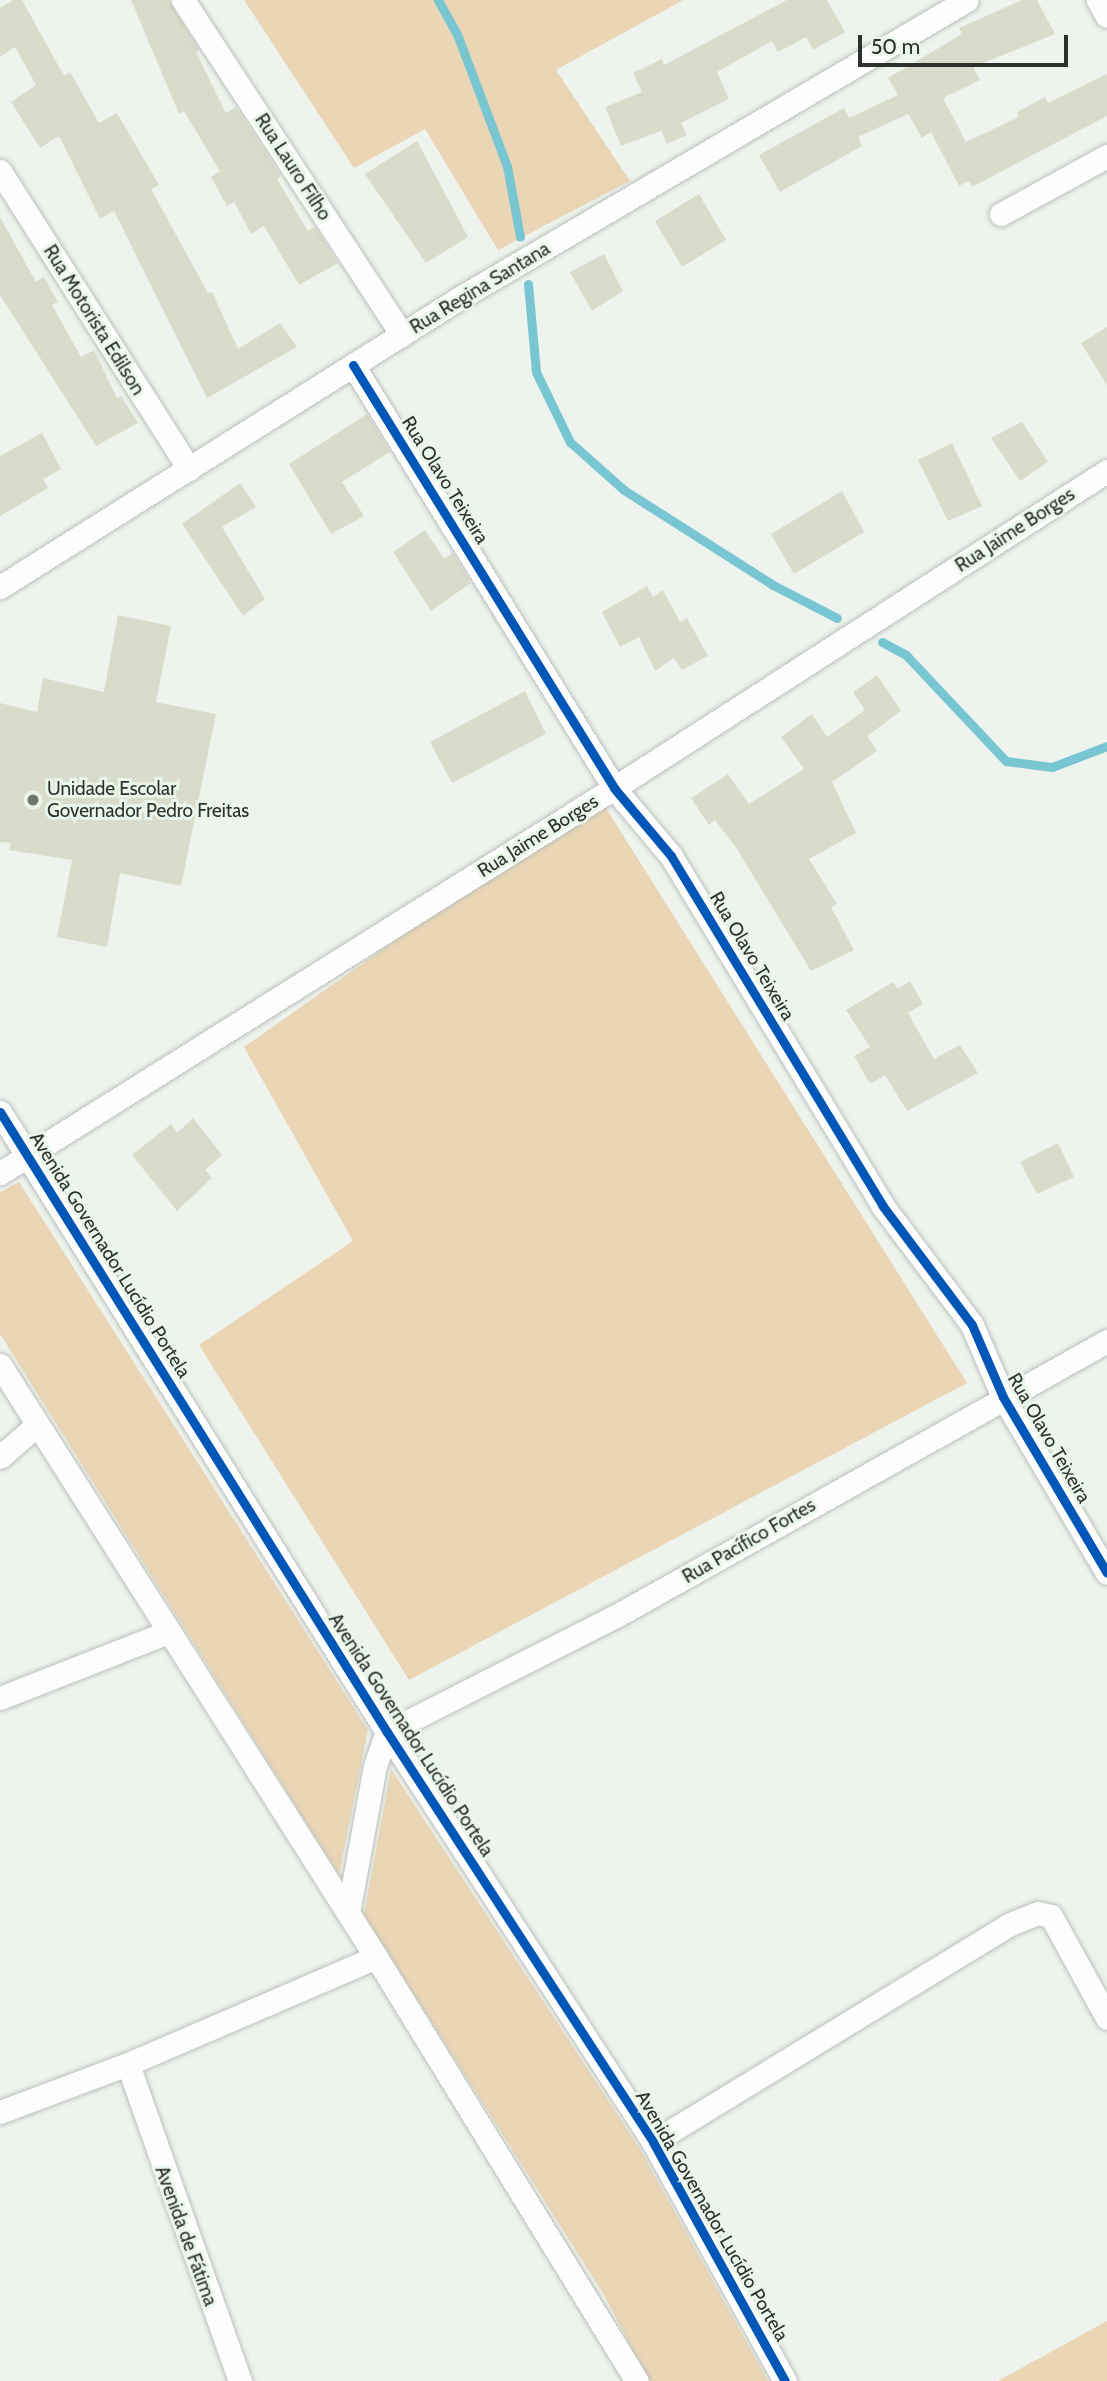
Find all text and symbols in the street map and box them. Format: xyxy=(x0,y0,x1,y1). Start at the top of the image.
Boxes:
scale bar xyxy=(862,21,1072,65)
text: 50 m xyxy=(871,34,920,59)
street label: Rua Lauro Filho xyxy=(250,109,336,225)
street label: Rua Regina Santana xyxy=(406,237,554,339)
street label: Rua Motorista Edilson xyxy=(39,241,149,399)
street label: Rua Olavo Teixeira xyxy=(397,412,493,548)
street label: Rua Jaime Borges xyxy=(951,483,1079,577)
place label: Unidade Escolar Governador Pedro Freitas xyxy=(47,778,249,822)
street label: Rua Jaime Borges xyxy=(474,790,602,882)
marker: Unidade Escolar Governador Pedro Freitas xyxy=(25,792,41,808)
street label: Rua Olavo Teixeira xyxy=(705,888,799,1024)
street label: Avenida Governador Lucídio Portela xyxy=(25,1128,195,1382)
street label: Rua Olavo Teixeira xyxy=(1003,1369,1095,1507)
street label: Rua Pacífico Fortes xyxy=(678,1494,820,1588)
street label: Avenida Governador Lucídio Portela xyxy=(324,1609,498,1861)
street label: Avenida Governador Lucídio Portela xyxy=(631,2087,793,2345)
street label: Avenida de Fátima xyxy=(150,2163,222,2309)

